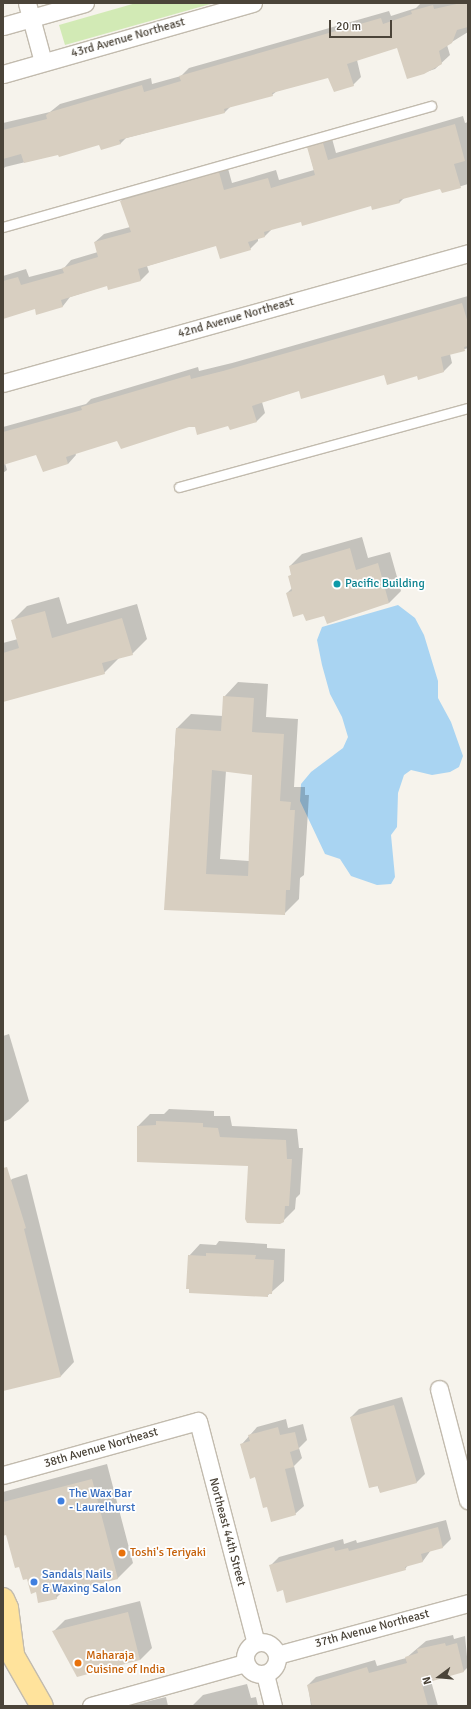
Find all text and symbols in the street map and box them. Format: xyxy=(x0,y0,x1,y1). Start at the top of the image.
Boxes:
scale bar xyxy=(331,12,394,38)
street label: 43rd Avenue Northeast xyxy=(69,15,187,61)
text: 20 m xyxy=(336,19,361,34)
street label: 42nd Avenue Northeast xyxy=(176,295,296,341)
place label: Pacific Building xyxy=(345,577,425,591)
marker: Pacific Building xyxy=(332,579,342,589)
street label: 38th Avenue Northeast xyxy=(42,1425,160,1471)
street label: Northeast 44th Street xyxy=(206,1476,248,1588)
place label: The Wax Bar - Laurelhurst xyxy=(69,1487,135,1515)
marker: The Wax Bar - Laurelhurst xyxy=(56,1496,66,1506)
place label: Toshi's Teriyaki xyxy=(130,1546,206,1560)
marker: Toshi's Teriyaki xyxy=(117,1548,127,1558)
place label: Sandals Nails & Waxing Salon xyxy=(42,1568,121,1596)
marker: Sandals Nails & Waxing Salon xyxy=(29,1577,39,1587)
street label: 37th Avenue Northeast xyxy=(313,1607,431,1651)
place label: Maharaja Cuisine of India xyxy=(86,1649,165,1677)
north arrow xyxy=(419,1657,459,1697)
marker: Maharaja Cuisine of India xyxy=(73,1658,83,1668)
text: N xyxy=(420,1675,434,1686)

